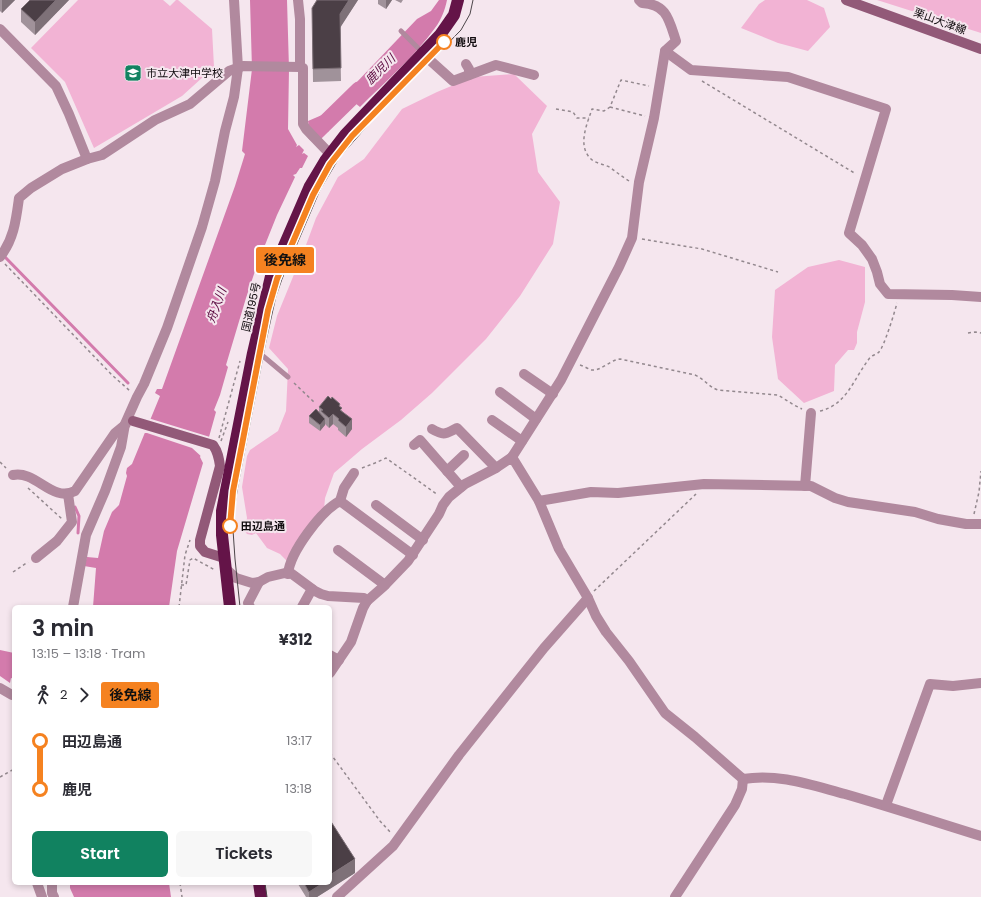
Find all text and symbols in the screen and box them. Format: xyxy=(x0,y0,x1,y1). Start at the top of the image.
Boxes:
street label: 栗山大津線 xyxy=(911,4,969,38)
marker: 鹿児 xyxy=(436,34,452,50)
place label: 鹿児 xyxy=(455,34,477,50)
water label: 鹿児川 xyxy=(361,49,400,88)
school or university icon: 市立大津中学校 xyxy=(123,63,143,83)
place label: 市立大津中学校 xyxy=(146,65,223,81)
line badge: 後免線 xyxy=(262,247,308,273)
text: 後免線 xyxy=(264,250,306,270)
street label: 国道195号 xyxy=(238,281,264,333)
water label: 舟入川 xyxy=(202,283,231,325)
marker: 田辺島通 xyxy=(222,518,238,534)
place label: 田辺島通 xyxy=(241,518,285,534)
text: 3 min xyxy=(32,613,94,644)
text: ¥312 xyxy=(279,629,312,650)
text: 13:15 – 13:18 · Tram xyxy=(32,644,145,663)
icon: walk xyxy=(32,684,54,706)
icon: forward xyxy=(73,684,95,706)
text: 2 xyxy=(60,685,67,704)
text: 後免線 xyxy=(109,685,151,705)
text: 田辺島通 xyxy=(62,731,122,752)
text: 13:17 xyxy=(286,731,312,750)
text: 鹿児 xyxy=(62,779,92,800)
text: 13:18 xyxy=(285,779,312,798)
button: Start xyxy=(32,831,168,877)
button: Tickets xyxy=(176,831,312,877)

